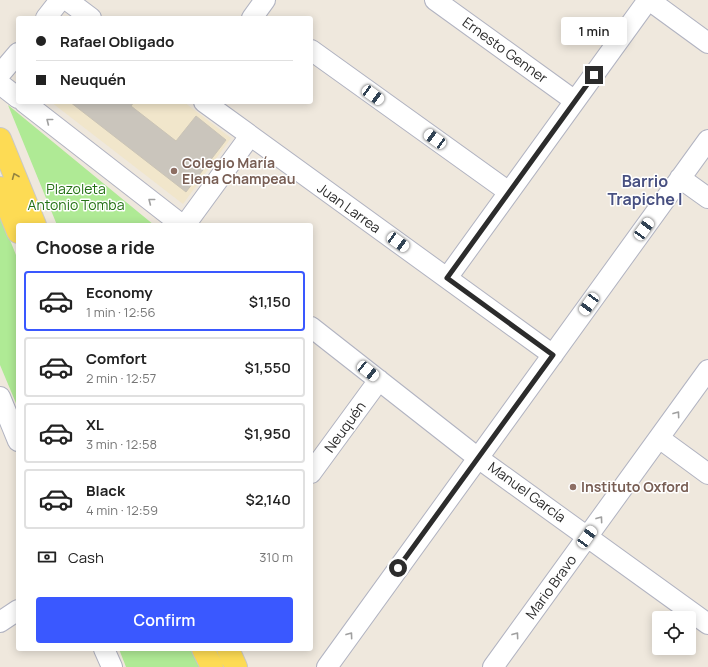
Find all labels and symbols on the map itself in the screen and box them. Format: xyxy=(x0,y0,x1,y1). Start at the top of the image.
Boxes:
street label: Ernesto Genner xyxy=(459,12,552,87)
callout: 1 min xyxy=(561,17,627,45)
route end xyxy=(585,66,603,84)
car xyxy=(360,83,386,107)
one-way arrow xyxy=(46,119,53,126)
car xyxy=(422,127,448,151)
place label: Colegio María Elena Champeau xyxy=(182,153,295,188)
marker: Colegio María Elena Champeau xyxy=(169,166,179,176)
district label: Barrio Trapiche I xyxy=(607,170,683,210)
one-way arrow xyxy=(12,172,20,180)
street label: Juan Larrea xyxy=(314,178,385,237)
park label: Plazoleta Antonio Tomba xyxy=(28,179,124,214)
one-way arrow xyxy=(149,199,156,206)
car xyxy=(632,216,656,242)
car xyxy=(385,230,411,254)
car xyxy=(577,291,601,317)
car xyxy=(355,359,381,383)
street label: Neuquén xyxy=(320,397,370,456)
one-way arrow xyxy=(672,411,679,418)
street label: Manuel García xyxy=(485,457,570,526)
place label: Instituto Oxford xyxy=(581,477,689,496)
marker: Instituto Oxford xyxy=(568,482,578,492)
one-way arrow xyxy=(596,516,603,523)
car xyxy=(575,524,599,550)
street label: Mario Bravo xyxy=(521,551,580,623)
route start xyxy=(389,559,407,577)
one-way arrow xyxy=(345,633,352,640)
one-way arrow xyxy=(511,633,518,640)

